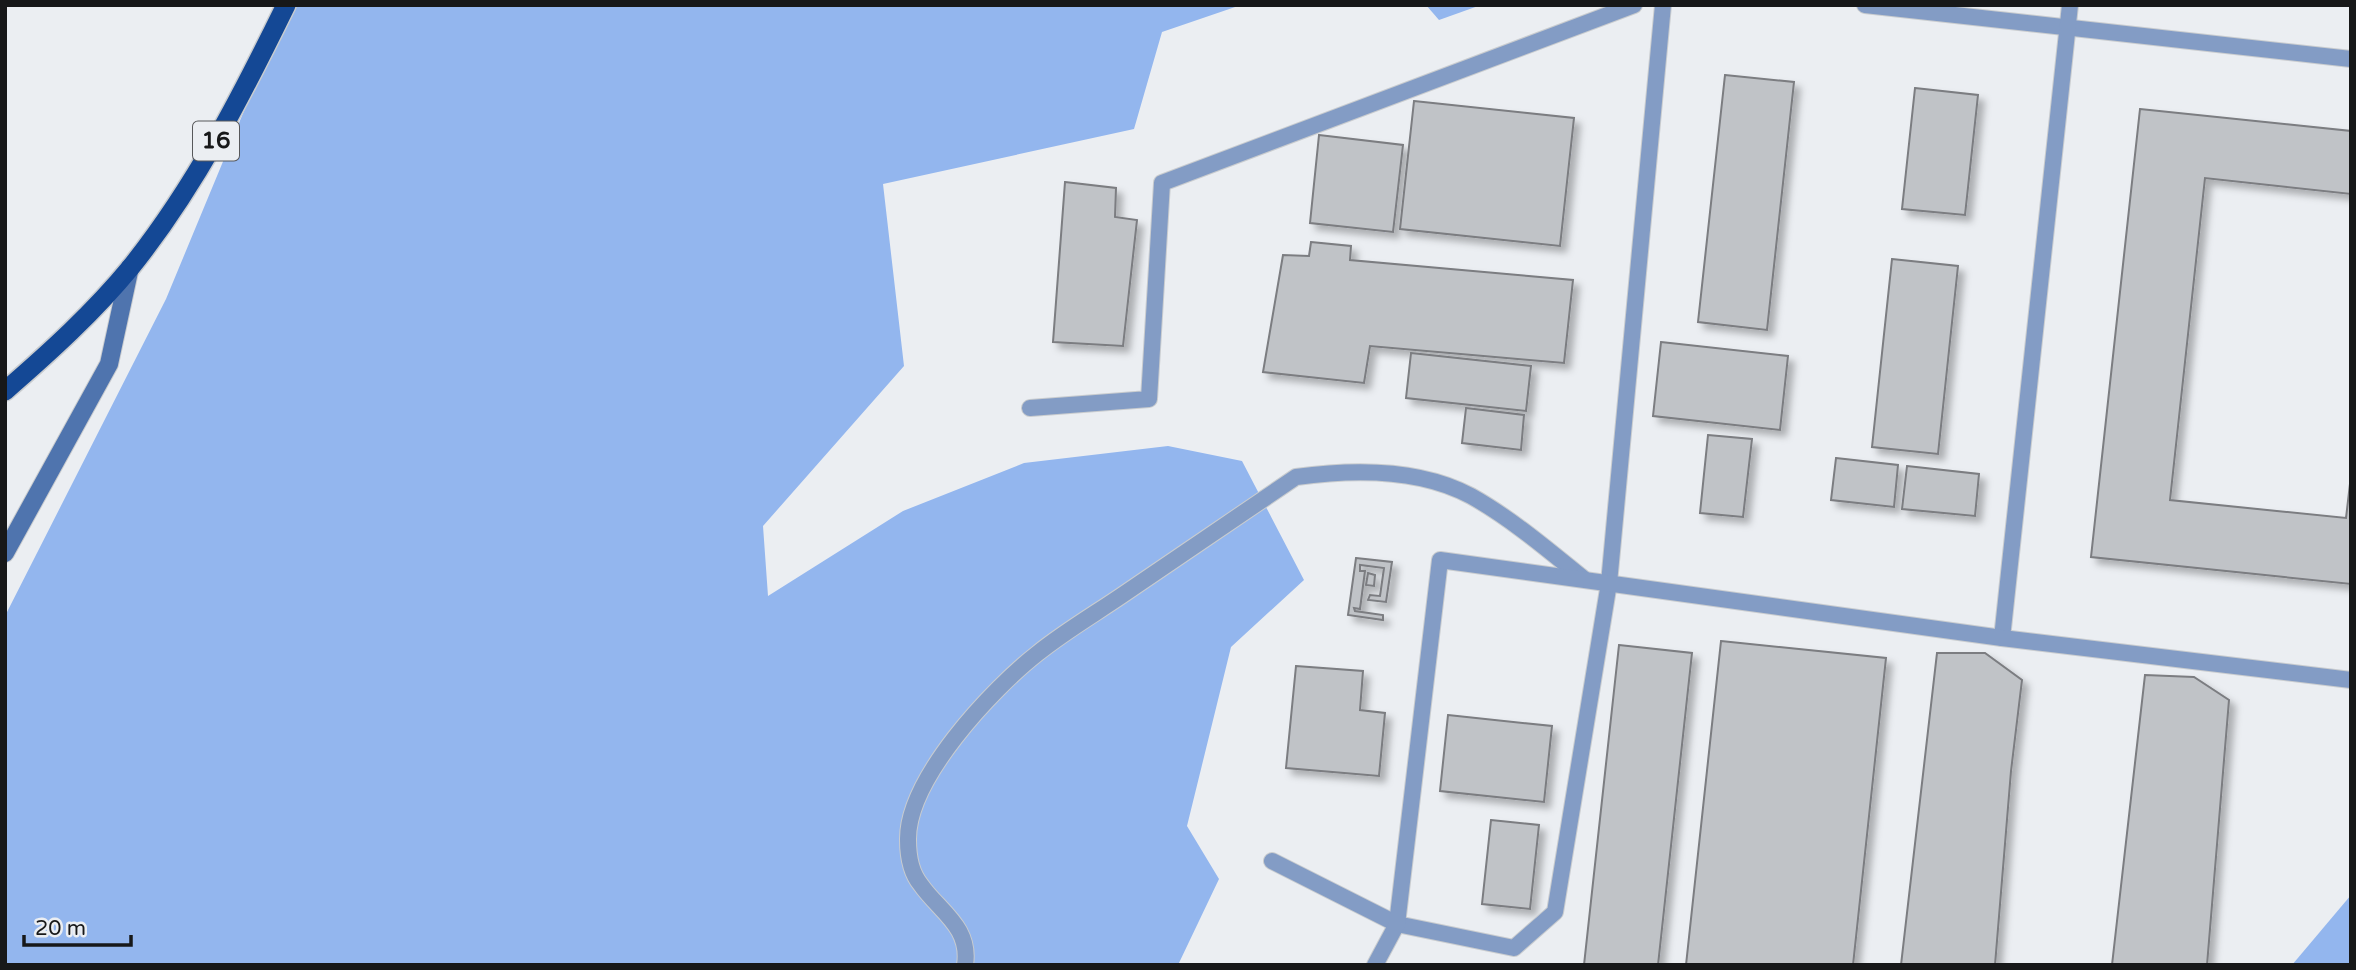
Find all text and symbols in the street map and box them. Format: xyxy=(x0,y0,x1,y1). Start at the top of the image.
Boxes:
road number: 16 xyxy=(193,122,239,160)
scale bar xyxy=(24,904,131,948)
text: 20 m xyxy=(35,916,86,941)

